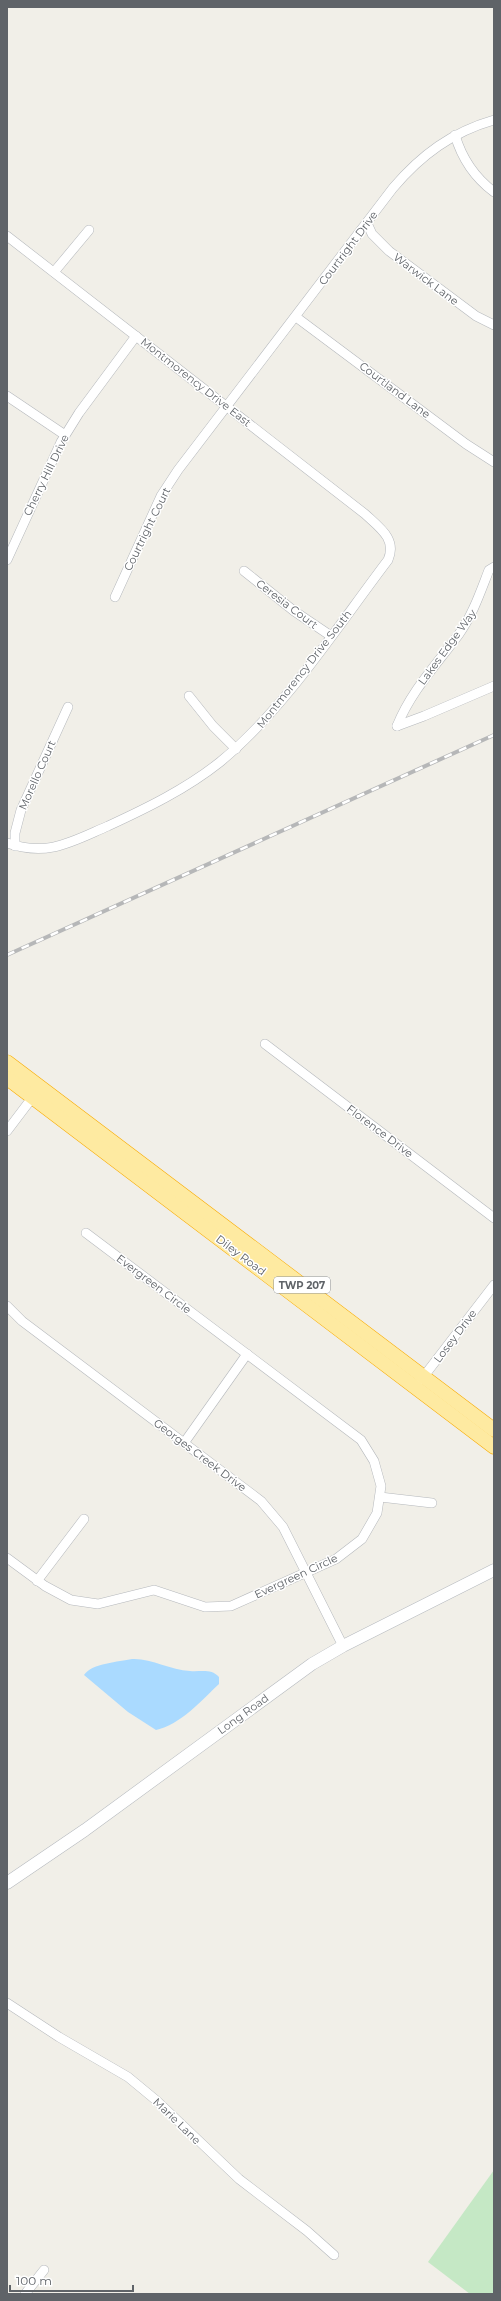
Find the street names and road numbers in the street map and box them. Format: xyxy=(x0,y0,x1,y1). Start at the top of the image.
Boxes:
street label: Courtright Drive xyxy=(316,208,381,288)
street label: Warwick Lane xyxy=(391,250,462,308)
street label: Montmorency Drive East xyxy=(138,334,255,430)
street label: Courtland Lane xyxy=(357,359,433,421)
street label: Cherry Hill Drive xyxy=(20,432,72,518)
street label: Courtright Court xyxy=(121,484,174,573)
street label: Ceresia Court xyxy=(253,576,321,632)
street label: Montmorency Drive South xyxy=(254,607,354,731)
street label: Lakes Edge Way xyxy=(415,607,479,687)
street label: Morello Court xyxy=(15,737,59,812)
street label: Florence Drive xyxy=(344,1101,416,1161)
street label: Diley Road xyxy=(213,1232,269,1278)
street label: Evergreen Circle xyxy=(114,1251,194,1317)
road number: TWP 207 xyxy=(274,1277,330,1293)
street label: Losey Drive xyxy=(430,1306,480,1365)
street label: Georges Creek Drive xyxy=(151,1416,249,1495)
street label: Evergreen Circle xyxy=(252,1550,340,1601)
street label: Long Road xyxy=(215,1691,271,1737)
street label: Marie Lane xyxy=(150,2095,204,2147)

